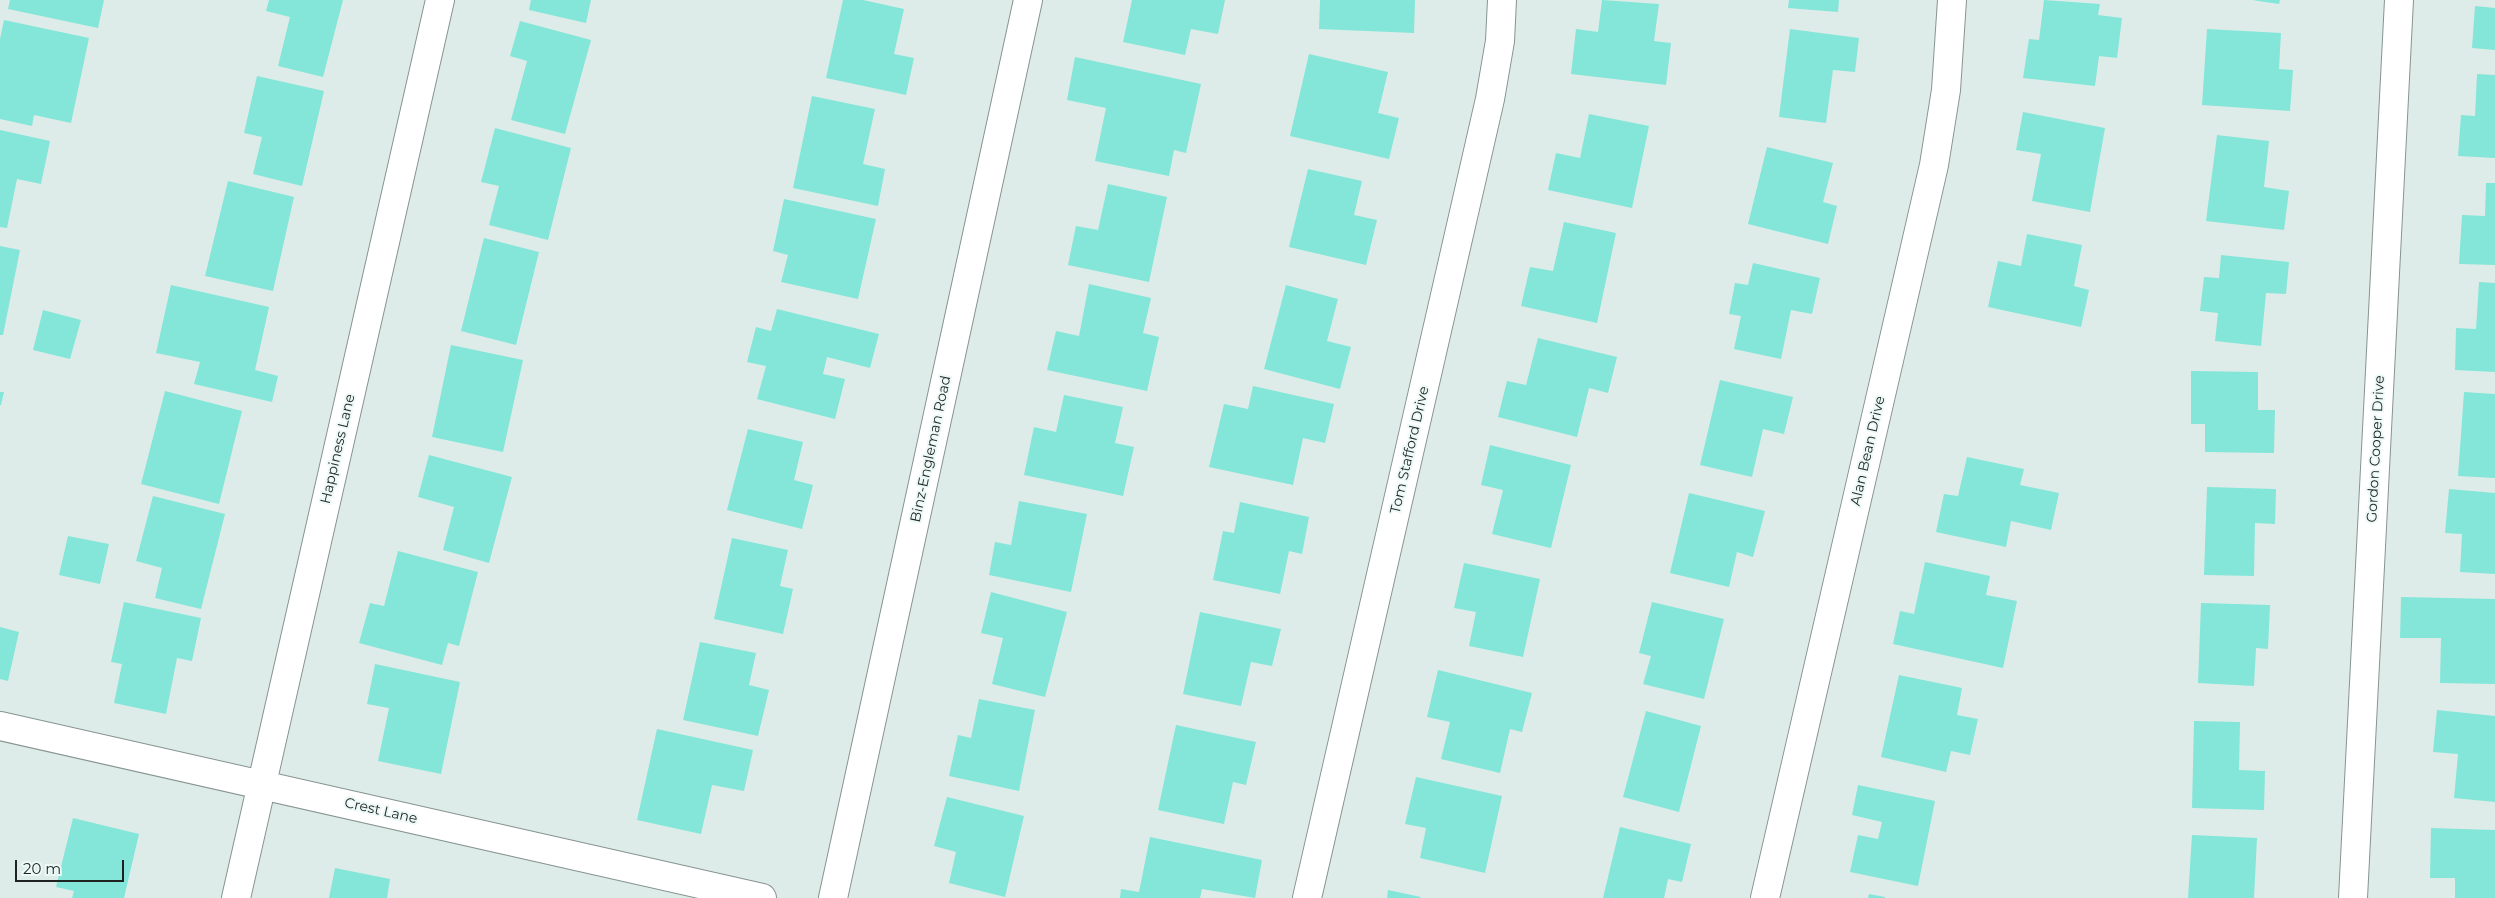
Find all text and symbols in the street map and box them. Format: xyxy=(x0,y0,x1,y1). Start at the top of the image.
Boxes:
street label: Binz-Engleman Road xyxy=(907,374,955,524)
street label: Gordon Cooper Drive xyxy=(2364,375,2388,523)
street label: Tom Stafford Drive xyxy=(1387,385,1433,515)
street label: Happiness Lane xyxy=(317,393,359,505)
street label: Alan Bean Drive xyxy=(1847,395,1889,507)
street label: Crest Lane xyxy=(343,794,419,828)
scale bar xyxy=(18,850,126,882)
text: 20 m xyxy=(23,859,61,878)

